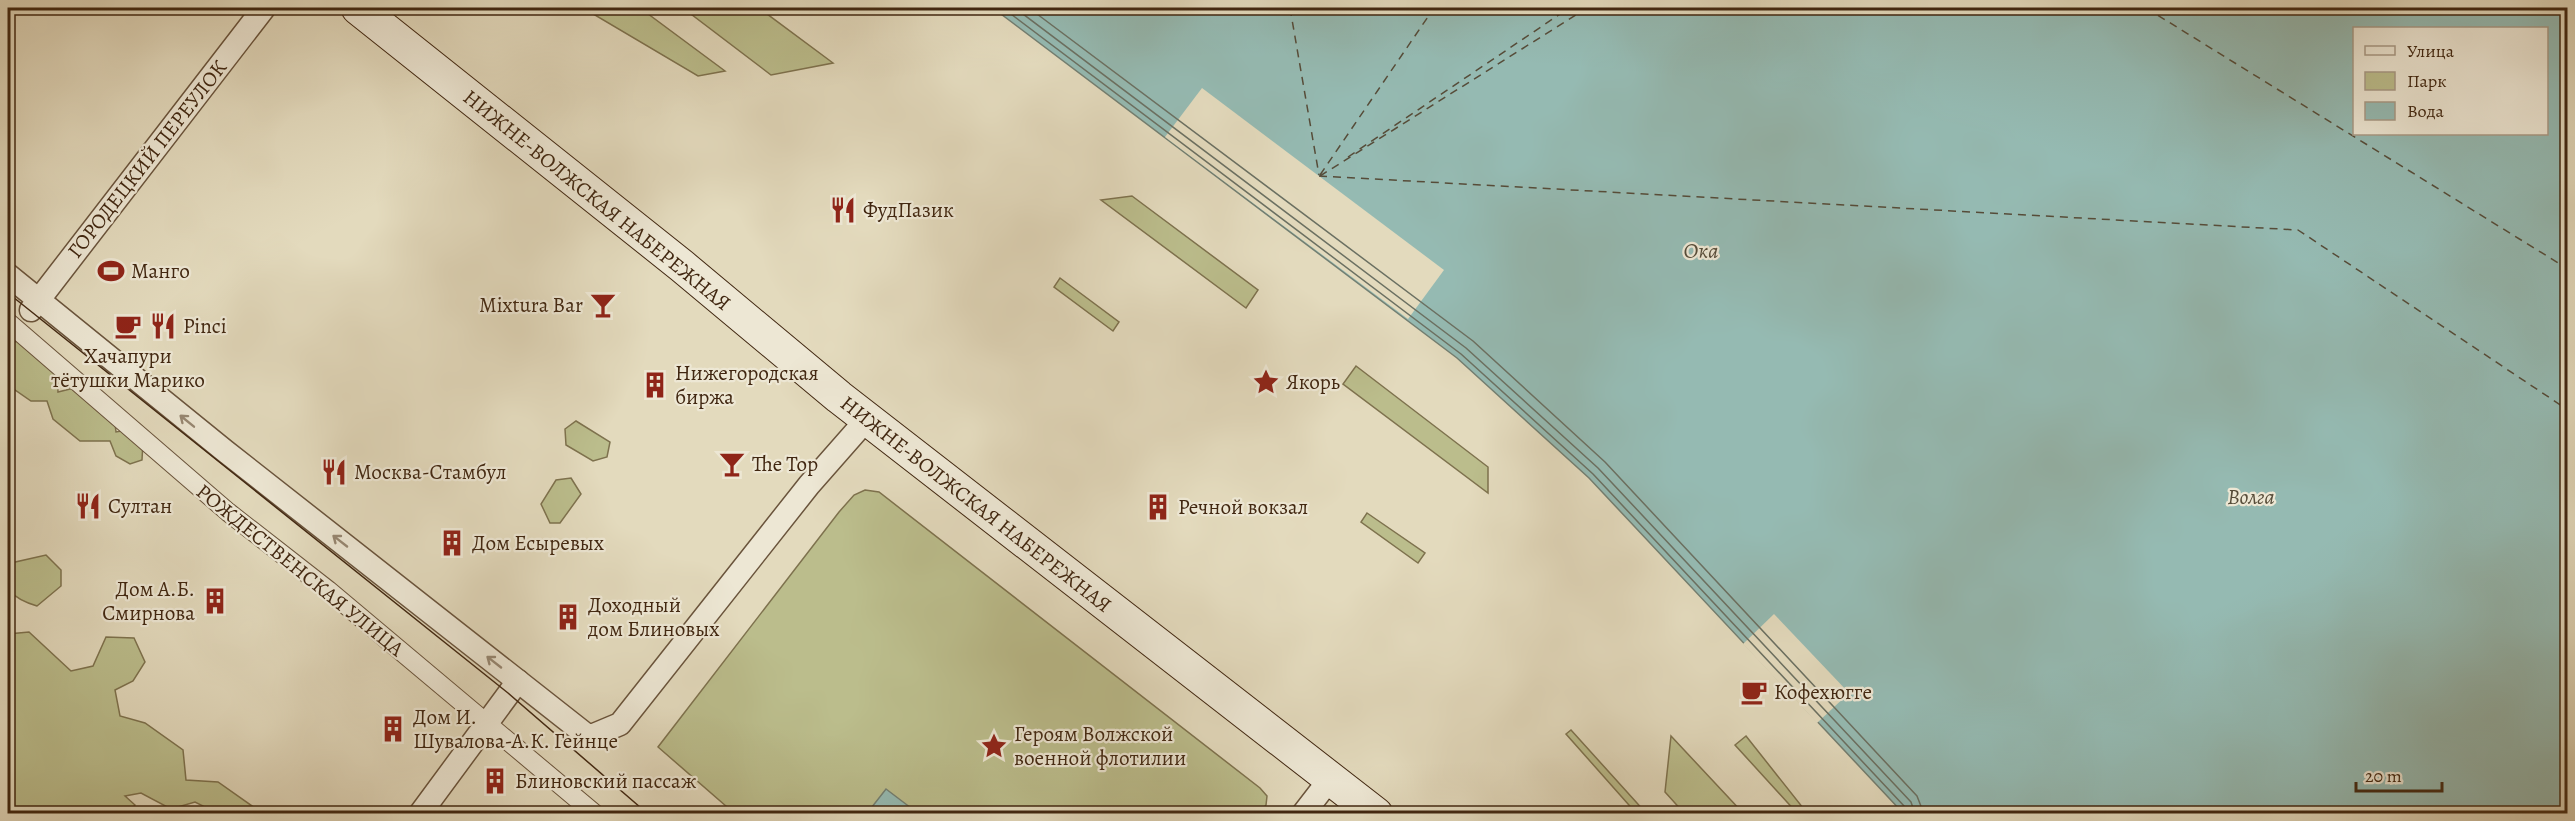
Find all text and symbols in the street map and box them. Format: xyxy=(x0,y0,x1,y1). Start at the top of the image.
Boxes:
legend xyxy=(2353,27,2548,135)
text: Улица xyxy=(2407,39,2455,63)
street label: ГОРОДЕЦКИЙ ПЕРЕУЛОК xyxy=(61,54,233,264)
text: Парк xyxy=(2407,69,2447,93)
street label: НИЖНЕ-ВОЛЖСКАЯ НАБЕРЕЖНАЯ xyxy=(457,83,737,317)
text: Вода xyxy=(2407,99,2445,123)
restaurant icon: ФудПазик xyxy=(828,195,858,225)
place label: ФудПазик xyxy=(863,196,954,224)
water label: Ока xyxy=(1684,236,1718,266)
sports icon: Манго xyxy=(96,256,126,286)
place label: Манго xyxy=(131,257,190,285)
bar icon: Mixtura Bar xyxy=(588,290,618,320)
place label: Mixtura Bar xyxy=(479,291,583,319)
cafe icon: Хачапури тётушки Марико xyxy=(113,311,143,341)
restaurant icon: Pinci xyxy=(148,311,178,341)
place label: Pinci xyxy=(183,312,227,340)
place label: Хачапури тётушки Марико xyxy=(51,342,205,394)
place label: Нижегородская биржа xyxy=(675,359,819,411)
place icon: Якорь xyxy=(1251,367,1281,397)
place label: Якорь xyxy=(1286,368,1340,396)
building icon: Нижегородская биржа xyxy=(640,370,670,400)
street label: НИЖНЕ-ВОЛЖСКАЯ НАБЕРЕЖНАЯ xyxy=(835,389,1117,619)
one-way arrow xyxy=(180,414,196,427)
bar icon: The Top xyxy=(717,449,747,479)
place label: The Top xyxy=(752,450,818,478)
restaurant icon: Москва-Стамбул xyxy=(319,457,349,487)
place label: Москва-Стамбул xyxy=(354,458,506,486)
street label: РОЖДЕСТВЕНСКАЯ УЛИЦА xyxy=(190,477,410,663)
water label: Волга xyxy=(2227,482,2275,512)
restaurant icon: Султан xyxy=(73,491,103,521)
place label: Султан xyxy=(108,492,172,520)
building icon: Речной вокзал xyxy=(1143,492,1173,522)
place label: Речной вокзал xyxy=(1178,493,1308,521)
building icon: Дом Есыревых xyxy=(437,528,467,558)
place label: Дом Есыревых xyxy=(472,529,605,557)
one-way arrow xyxy=(333,535,349,548)
place label: Дом А.Б. Смирнова xyxy=(102,575,195,627)
building icon: Дом А.Б. Смирнова xyxy=(200,586,230,616)
place label: Доходный дом Блиновых xyxy=(587,591,720,643)
building icon: Доходный дом Блиновых xyxy=(553,602,583,632)
one-way arrow xyxy=(486,655,502,668)
cafe icon: Кофехюгге xyxy=(1739,677,1769,707)
place label: Кофехюгге xyxy=(1774,678,1872,706)
place label: Дом И. Шувалова-А.К. Гейнце xyxy=(413,703,618,755)
building icon: Дом И. Шувалова-А.К. Гейнце xyxy=(378,714,408,744)
place label: Героям Волжской военной флотилии xyxy=(1014,720,1186,772)
place icon: Героям Волжской военной флотилии xyxy=(979,731,1009,761)
scale bar xyxy=(2356,755,2442,793)
text: 20 m xyxy=(2365,764,2402,788)
building icon: Блиновский пассаж xyxy=(480,766,510,796)
place label: Блиновский пассаж xyxy=(515,767,697,795)

